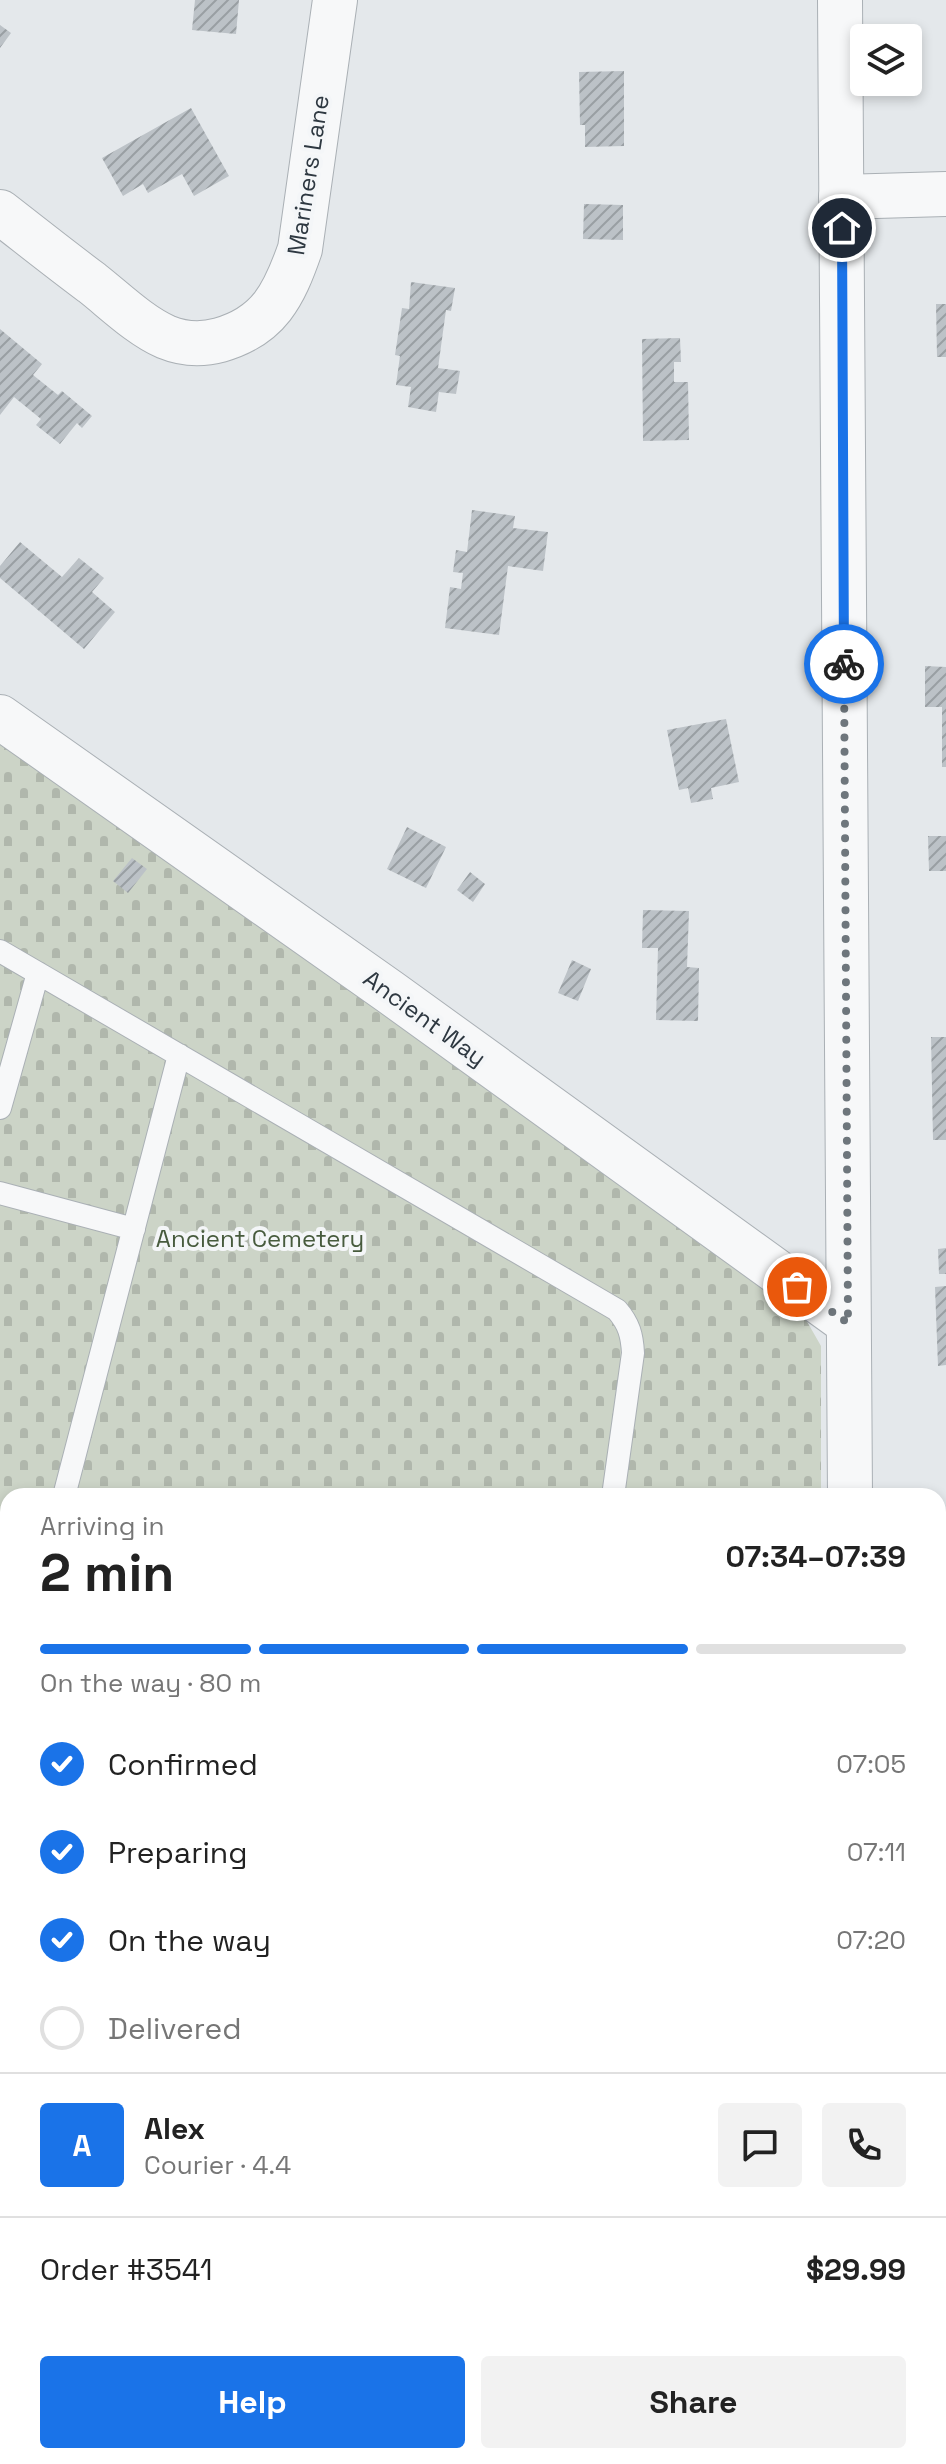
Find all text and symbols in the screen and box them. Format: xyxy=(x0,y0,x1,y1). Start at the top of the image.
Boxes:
map controls xyxy=(850,24,922,96)
button: layers xyxy=(850,24,922,96)
street label: Mariners Lane xyxy=(280,93,336,257)
pin xyxy=(808,194,876,262)
icon: home xyxy=(820,206,864,250)
courier xyxy=(804,624,884,704)
icon: bike xyxy=(822,642,866,686)
street label: Ancient Way xyxy=(357,963,493,1073)
park label: Ancient Cemetery xyxy=(156,1223,364,1254)
pin xyxy=(763,1253,831,1321)
icon: bag xyxy=(775,1265,819,1309)
text: Arriving in xyxy=(40,1509,164,1543)
text: 07:34–07:39 xyxy=(726,1537,906,1576)
text: 2 min xyxy=(40,1540,174,1606)
text: On the way · 80 m xyxy=(40,1666,261,1700)
icon: check xyxy=(40,1742,84,1786)
text: Confirmed xyxy=(108,1745,258,1784)
text: 07:05 xyxy=(836,1747,906,1781)
icon: check xyxy=(40,1830,84,1874)
text: Preparing xyxy=(108,1833,247,1872)
text: 07:11 xyxy=(847,1835,906,1869)
icon: check xyxy=(40,1918,84,1962)
text: On the way xyxy=(108,1921,271,1960)
text: 07:20 xyxy=(836,1923,906,1957)
text: Delivered xyxy=(108,2009,242,2048)
button: chat xyxy=(718,2103,802,2187)
button: phone xyxy=(822,2103,906,2187)
text: Alex xyxy=(144,2109,205,2148)
text: A xyxy=(72,2126,92,2165)
text: Courier · 4.4 xyxy=(144,2148,291,2182)
text: Order #3541 xyxy=(40,2250,212,2289)
text: $29.99 xyxy=(806,2250,906,2289)
button: Help xyxy=(40,2356,465,2448)
button: Share xyxy=(481,2356,906,2448)

